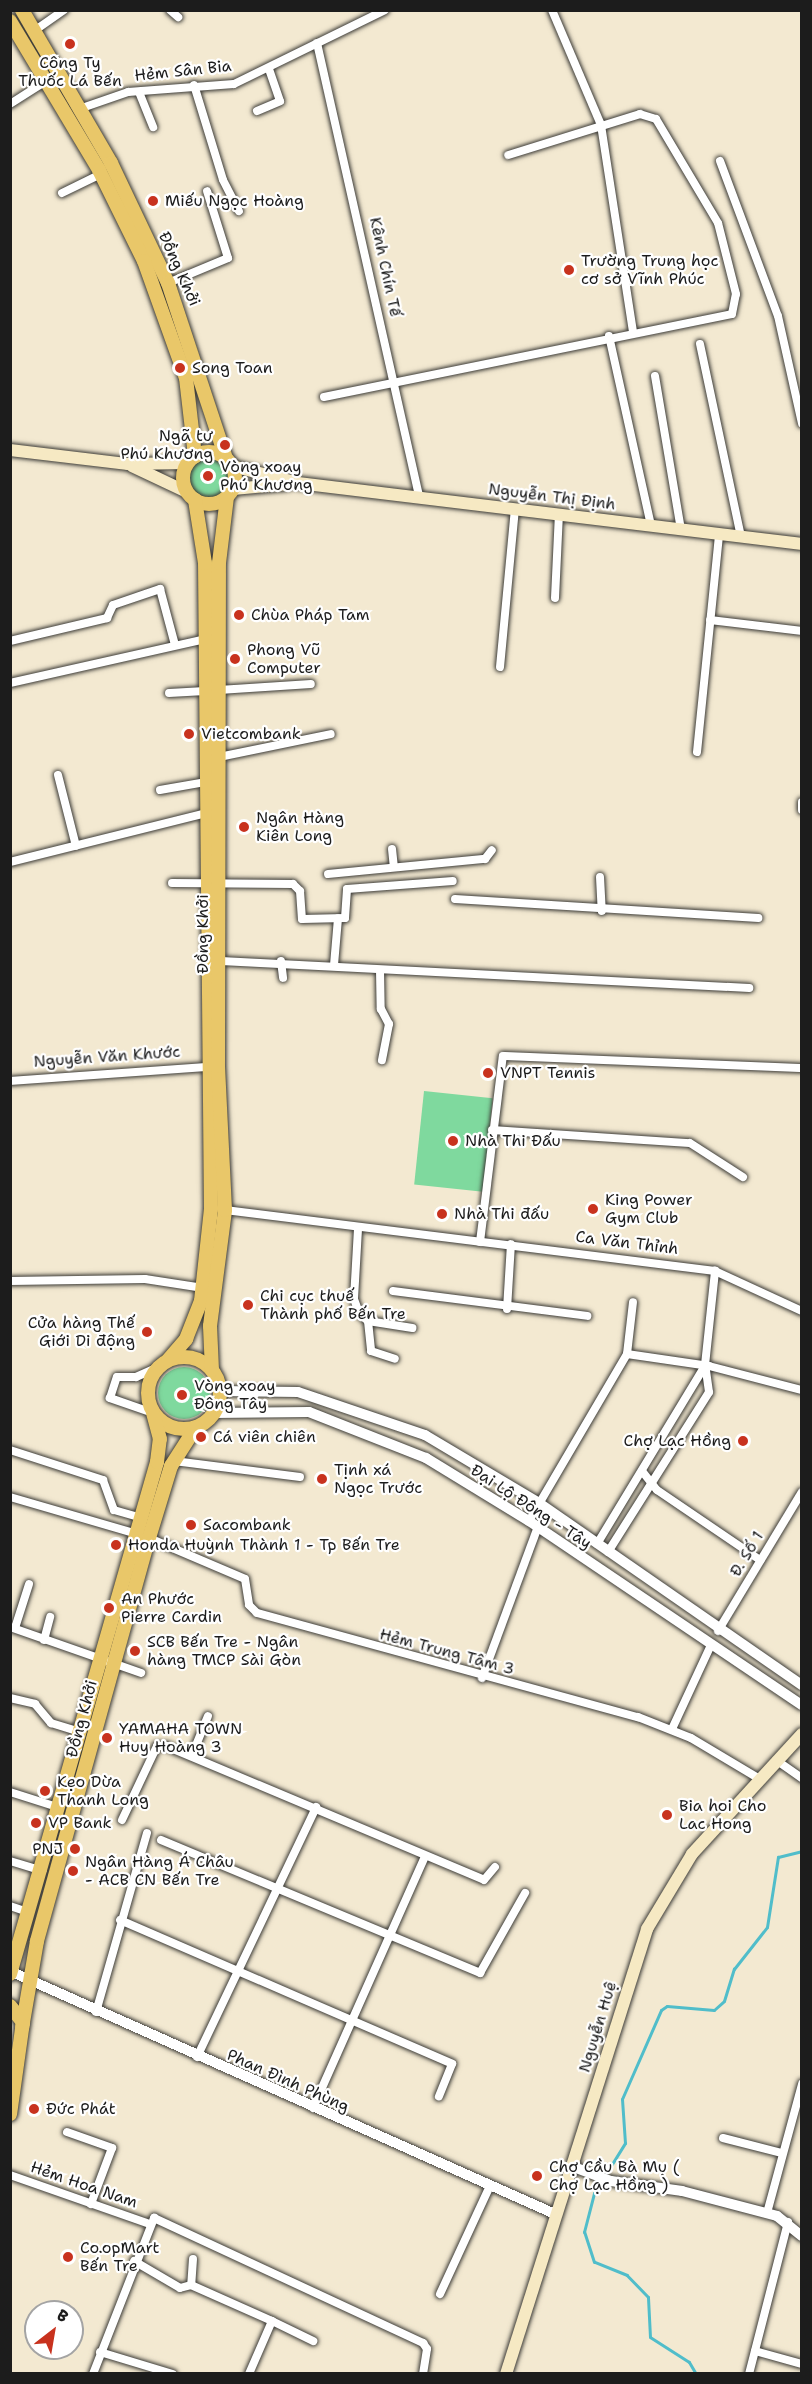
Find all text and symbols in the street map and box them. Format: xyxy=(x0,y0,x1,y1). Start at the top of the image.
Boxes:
marker: Công Ty Thuốc Lá Bến xyxy=(63,37,77,51)
place label: Công Ty Thuốc Lá Bến xyxy=(18,53,122,91)
street label: Hẻm Sân Bia xyxy=(134,56,232,86)
place label: Miếu Ngọc Hoàng xyxy=(165,191,304,211)
marker: Miếu Ngọc Hoàng xyxy=(146,194,160,208)
street label: Kênh Chín Tế xyxy=(365,216,405,318)
street label: Đồng Khởi xyxy=(154,229,204,309)
place label: Trường Trung học cơ sở Vĩnh Phúc xyxy=(581,251,719,289)
marker: Trường Trung học cơ sở Vĩnh Phúc xyxy=(562,263,576,277)
place label: Song Toan xyxy=(192,358,273,378)
marker: Song Toan xyxy=(173,361,187,375)
place label: Ngã tư Phú Khương xyxy=(120,426,213,464)
marker: Ngã tư Phú Khương xyxy=(218,438,232,452)
place label: Vòng xoay Phú Khương xyxy=(220,457,313,495)
marker: Vòng xoay Phú Khương xyxy=(201,469,215,483)
street label: Nguyễn Thị Định xyxy=(487,480,617,514)
place label: Chùa Pháp Tam xyxy=(251,605,370,625)
marker: Chùa Pháp Tam xyxy=(232,608,246,622)
place label: Phong Vũ Computer xyxy=(247,640,321,678)
marker: Phong Vũ Computer xyxy=(228,652,242,666)
place label: Vietcombank xyxy=(201,724,301,744)
marker: Vietcombank xyxy=(182,727,196,741)
place label: Ngân Hàng Kiên Long xyxy=(256,808,344,846)
marker: Ngân Hàng Kiên Long xyxy=(237,820,251,834)
street label: Đồng Khởi xyxy=(193,894,213,974)
street label: Nguyễn Văn Khước xyxy=(33,1042,181,1072)
place label: VNPT Tennis xyxy=(500,1063,595,1083)
marker: VNPT Tennis xyxy=(481,1066,495,1080)
place label: Nhà Thi Đấu xyxy=(465,1131,561,1151)
marker: Nhà Thi Đấu xyxy=(446,1134,460,1148)
place label: King Power Gym Club xyxy=(605,1190,693,1228)
marker: King Power Gym Club xyxy=(586,1202,600,1216)
place label: Nhà Thi đấu xyxy=(454,1204,549,1224)
marker: Nhà Thi đấu xyxy=(435,1207,449,1221)
street label: Ca Văn Thỉnh xyxy=(574,1227,680,1259)
place label: Chi cục thuế Thành phố Bến Tre xyxy=(260,1286,406,1324)
marker: Chi cục thuế Thành phố Bến Tre xyxy=(241,1298,255,1312)
place label: Cửa hàng Thế Giới Di động xyxy=(28,1313,135,1351)
marker: Cửa hàng Thế Giới Di động xyxy=(140,1325,154,1339)
place label: Vòng xoay Đông Tây xyxy=(194,1376,275,1414)
marker: Vòng xoay Đông Tây xyxy=(175,1388,189,1402)
place label: Cá viên chiên xyxy=(213,1427,316,1447)
marker: Cá viên chiên xyxy=(194,1430,208,1444)
place label: Chợ Lạc Hồng xyxy=(624,1431,731,1451)
marker: Chợ Lạc Hồng xyxy=(736,1434,750,1448)
place label: Tịnh xá Ngọc Trước xyxy=(334,1460,422,1498)
street label: Đại Lộ Đông - Tây xyxy=(467,1461,595,1553)
marker: Tịnh xá Ngọc Trước xyxy=(315,1472,329,1486)
place label: Sacombank xyxy=(203,1515,291,1535)
marker: Sacombank xyxy=(184,1518,198,1532)
street label: Đ. Số 1 xyxy=(726,1528,768,1580)
place label: Honda Huỳnh Thành 1 - Tp Bến Tre xyxy=(128,1535,400,1555)
marker: Honda Huỳnh Thành 1 - Tp Bến Tre xyxy=(109,1538,123,1552)
place label: An Phước Pierre Cardin xyxy=(121,1589,222,1627)
marker: An Phước Pierre Cardin xyxy=(102,1601,116,1615)
street label: Hẻm Trung Tâm 3 xyxy=(377,1625,517,1679)
place label: SCB Bến Tre - Ngân hàng TMCP Sài Gòn xyxy=(147,1632,301,1670)
marker: SCB Bến Tre - Ngân hàng TMCP Sài Gòn xyxy=(128,1644,142,1658)
street label: Đồng Khởi xyxy=(62,1678,102,1760)
place label: YAMAHA TOWN Huy Hoàng 3 xyxy=(119,1719,242,1757)
marker: YAMAHA TOWN Huy Hoàng 3 xyxy=(100,1731,114,1745)
place label: Kẹo Dừa Thanh Long xyxy=(57,1772,149,1810)
marker: Kẹo Dừa Thanh Long xyxy=(38,1784,52,1798)
place label: Bia hoi Cho Lac Hong xyxy=(679,1796,766,1834)
marker: Bia hoi Cho Lac Hong xyxy=(660,1808,674,1822)
place label: VP Bank xyxy=(48,1813,112,1833)
marker: VP Bank xyxy=(29,1816,43,1830)
place label: PNJ xyxy=(32,1839,63,1859)
marker: PNJ xyxy=(68,1842,82,1856)
place label: Ngân Hàng Á Châu - ACB CN Bến Tre xyxy=(85,1852,234,1890)
marker: Ngân Hàng Á Châu - ACB CN Bến Tre xyxy=(66,1864,80,1878)
street label: Nguyễn Huệ xyxy=(575,1979,621,2075)
street label: Phan Đình Phùng xyxy=(224,2045,352,2117)
place label: Đức Phát xyxy=(46,2099,116,2119)
marker: Đức Phát xyxy=(27,2102,41,2116)
place label: Chợ Cầu Bà Mụ ( Chợ Lạc Hồng ) xyxy=(549,2157,679,2195)
street label: Hẻm Hoa Nam xyxy=(28,2158,140,2212)
marker: Chợ Cầu Bà Mụ ( Chợ Lạc Hồng ) xyxy=(530,2169,544,2183)
place label: Co.opMart Bến Tre xyxy=(80,2238,160,2276)
marker: Co.opMart Bến Tre xyxy=(61,2250,75,2264)
north arrow xyxy=(24,2300,84,2360)
text: B xyxy=(53,2304,72,2327)

